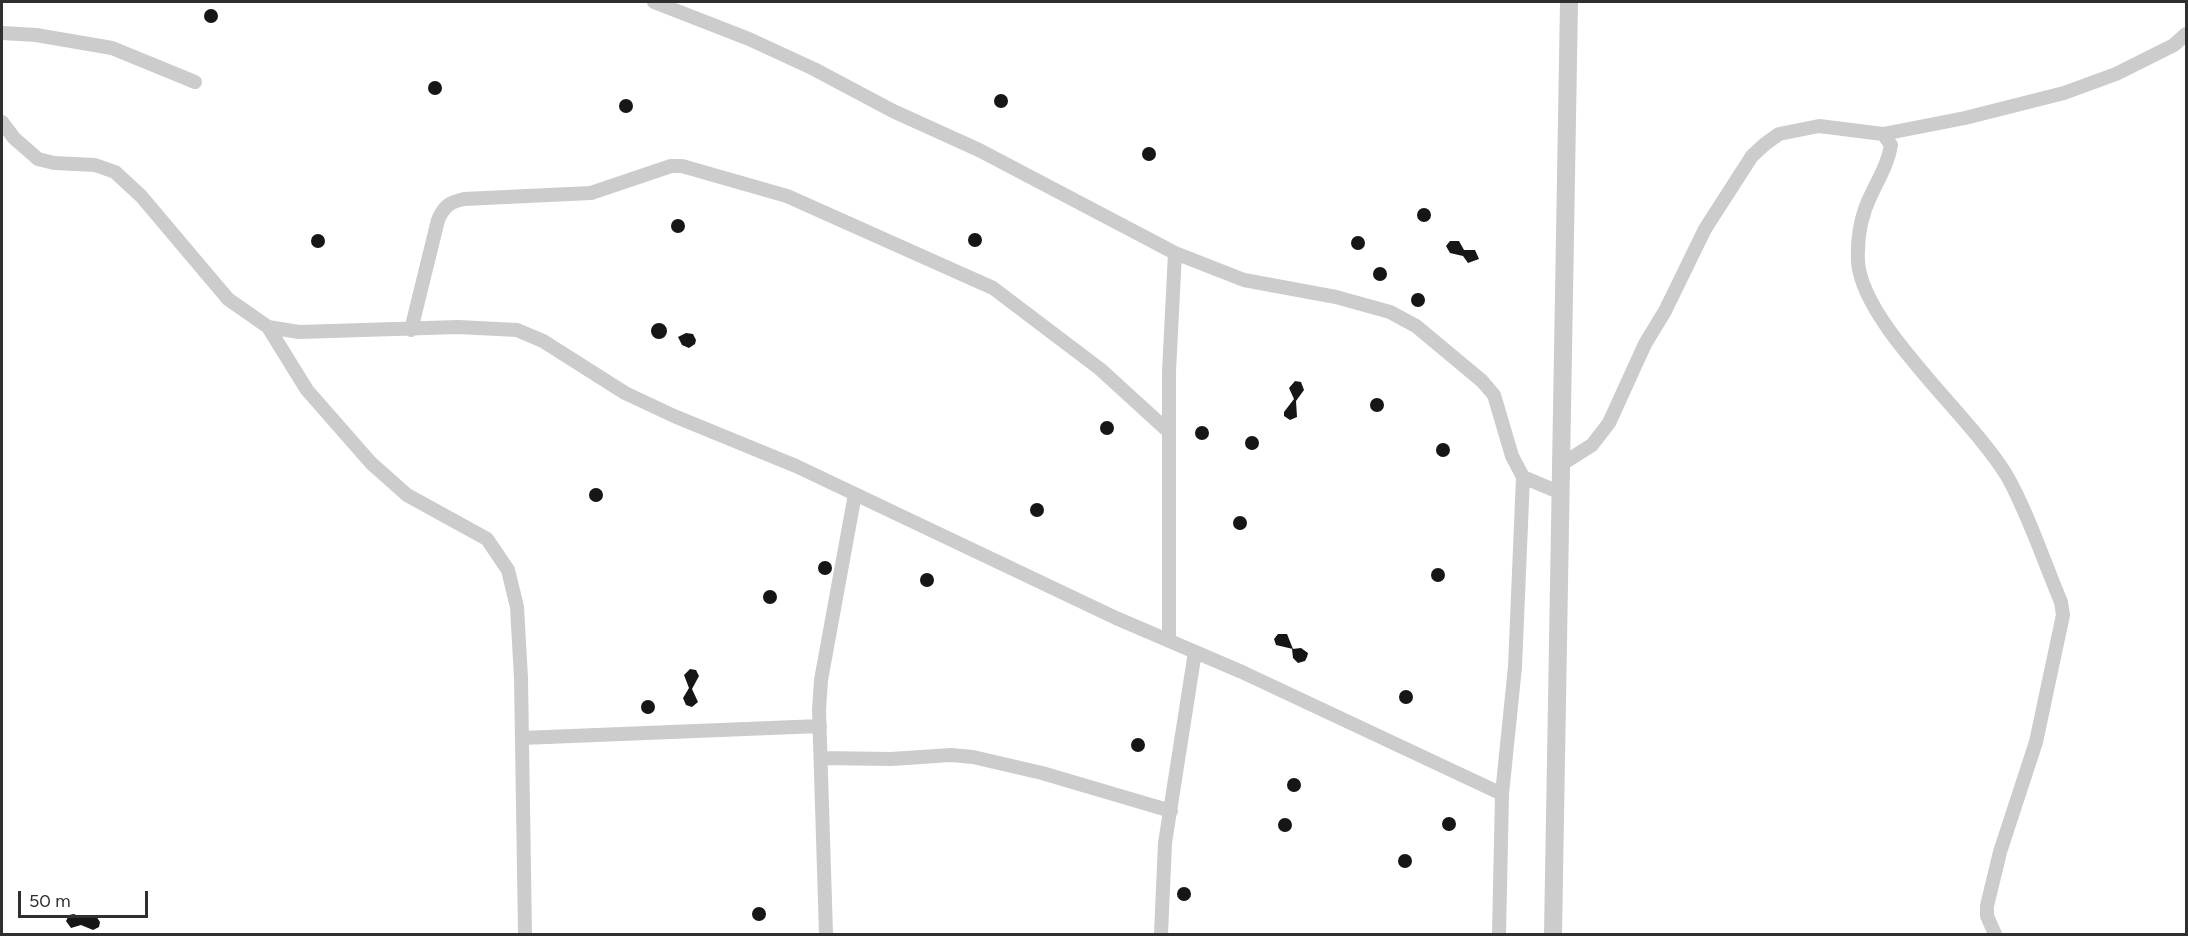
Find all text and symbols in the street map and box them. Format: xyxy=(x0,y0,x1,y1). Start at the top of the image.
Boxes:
scale bar xyxy=(21,879,152,917)
text: 50 m xyxy=(29,890,71,912)

